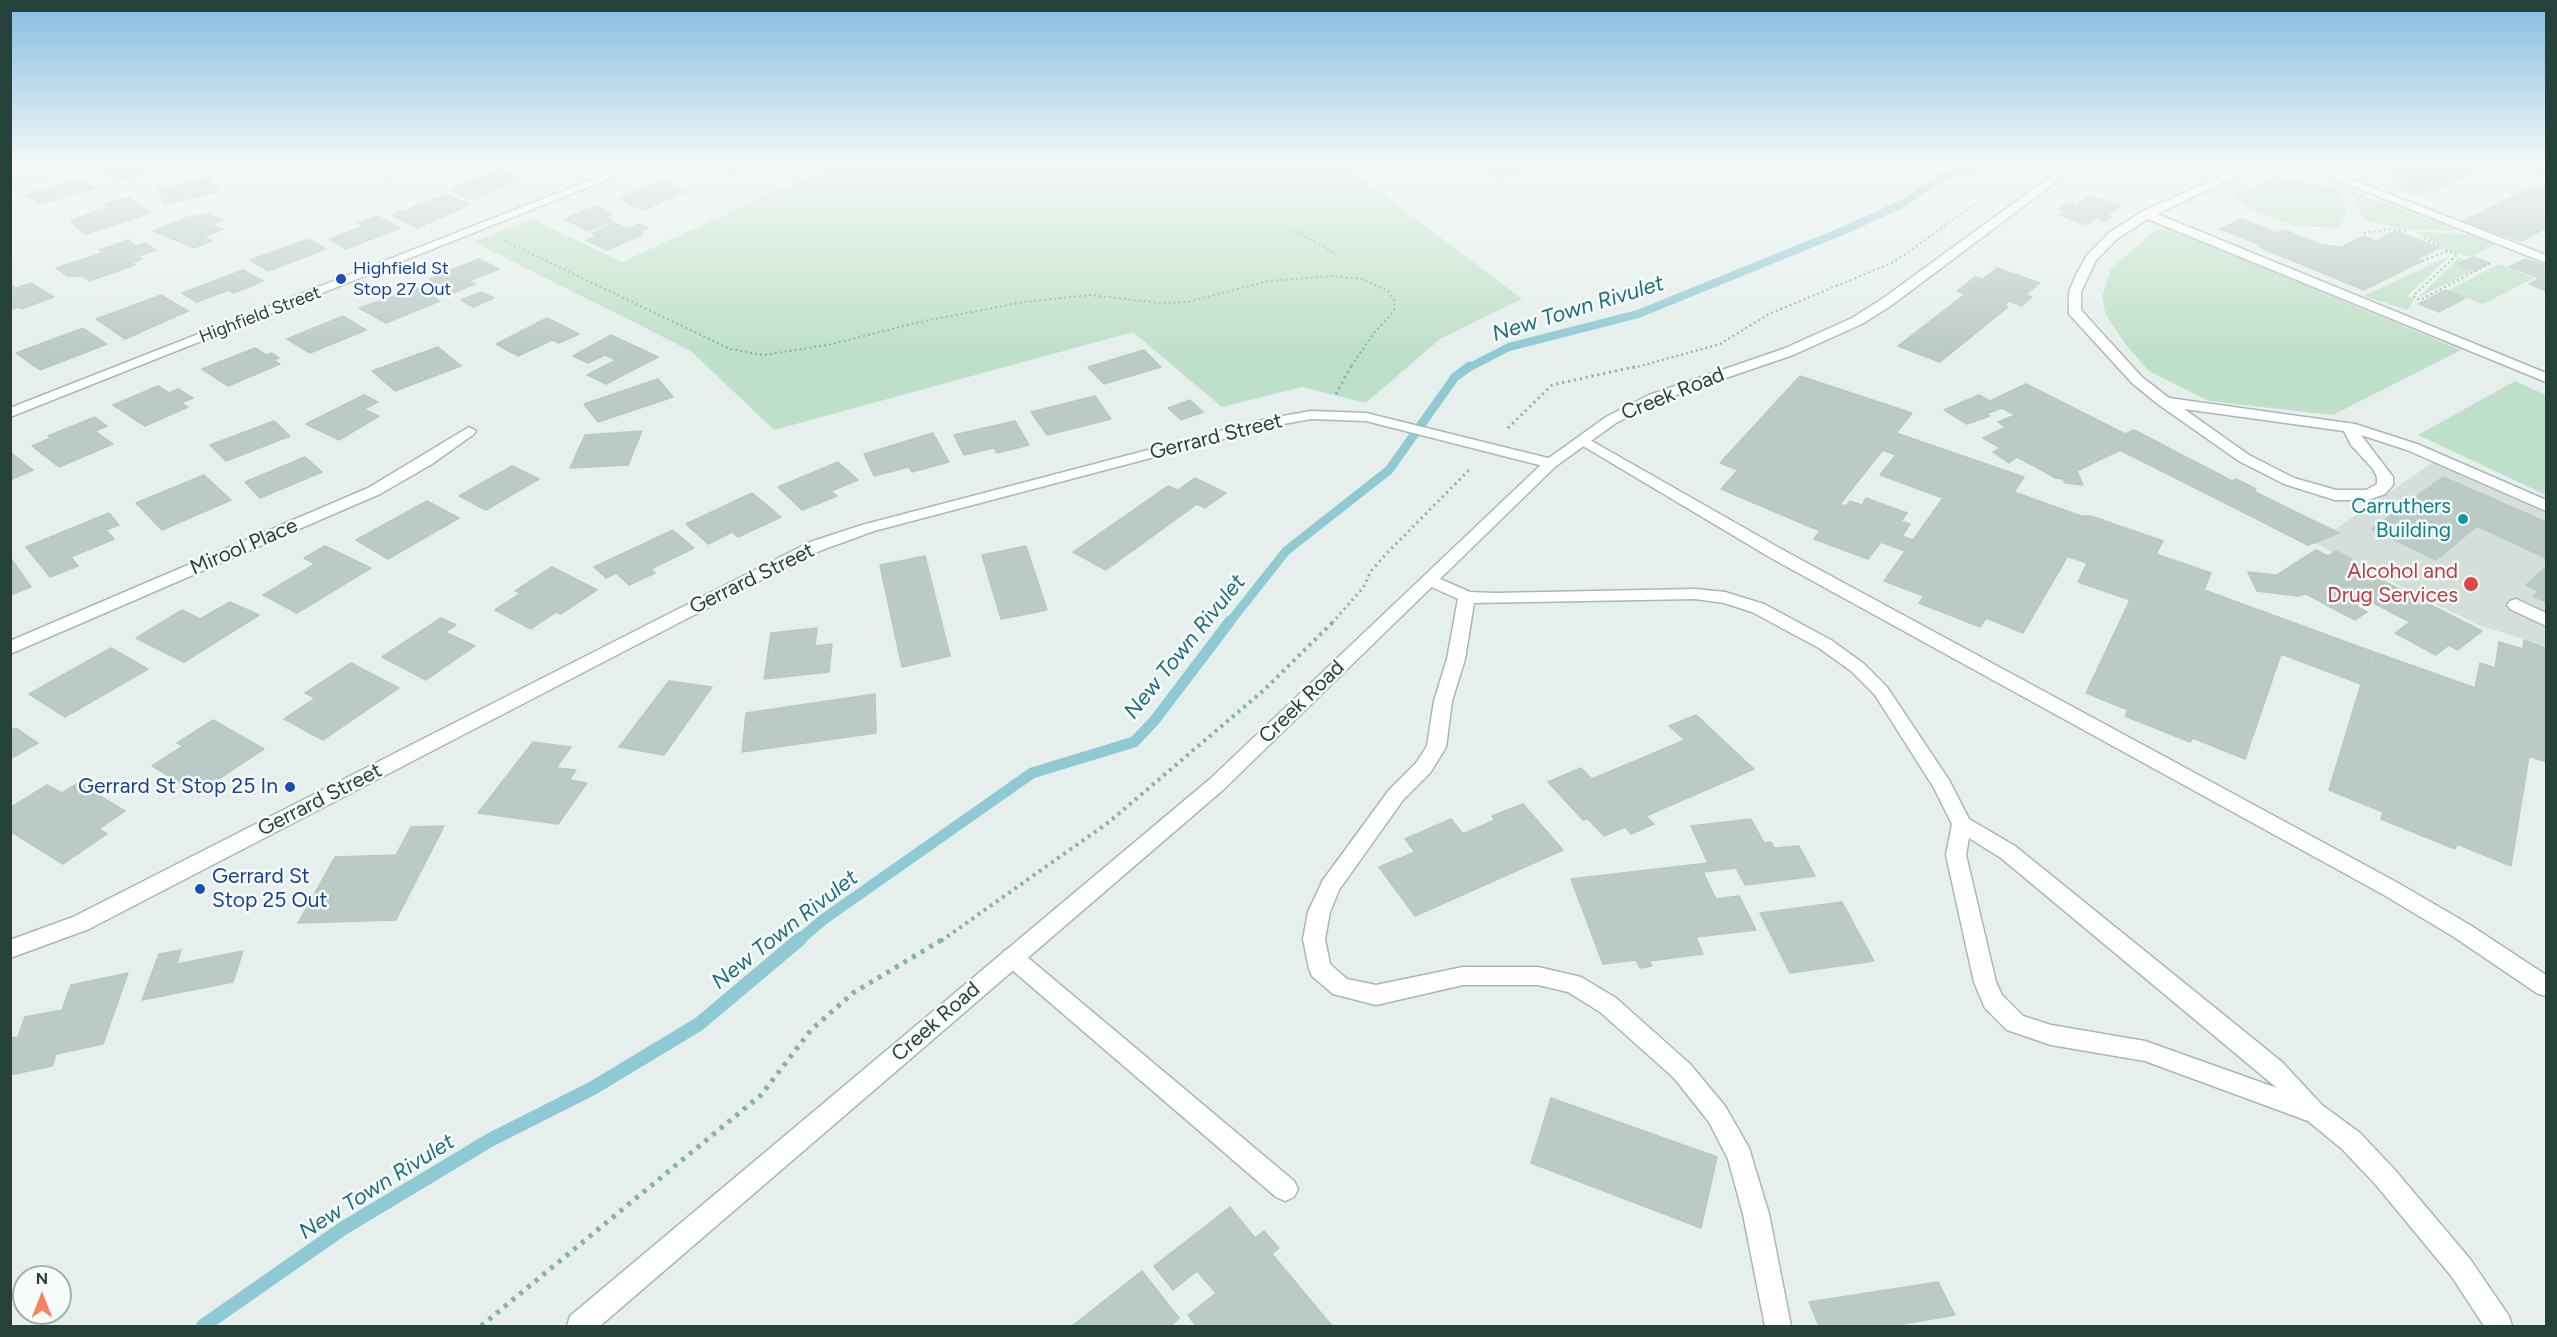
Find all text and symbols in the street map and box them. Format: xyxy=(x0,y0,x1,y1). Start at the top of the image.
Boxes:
place label: Highfield St Stop 27 Out xyxy=(353,258,451,300)
water label: New Town Rivulet xyxy=(1489,270,1667,348)
marker: Highfield St Stop 27 Out xyxy=(334,272,348,286)
street label: Highfield Street xyxy=(196,282,324,348)
street label: Creek Road xyxy=(1618,362,1728,426)
street label: Gerrard Street xyxy=(1147,408,1285,466)
place label: Carruthers Building xyxy=(2351,494,2451,544)
marker: Carruthers Building xyxy=(2456,512,2470,526)
street label: Mirool Place xyxy=(187,513,301,581)
street label: Gerrard Street xyxy=(685,538,819,620)
place label: Alcohol and Drug Services xyxy=(2327,559,2458,609)
water label: New Town Rivulet xyxy=(1119,569,1251,725)
marker: Alcohol and Drug Services xyxy=(2462,575,2480,593)
street label: Creek Road xyxy=(1254,655,1350,749)
street label: Gerrard Street xyxy=(254,758,386,842)
place label: Gerrard St Stop 25 In xyxy=(78,774,278,800)
marker: Gerrard St Stop 25 In xyxy=(283,780,297,794)
place label: Gerrard St Stop 25 Out xyxy=(212,864,328,914)
water label: New Town Rivulet xyxy=(707,865,863,995)
marker: Gerrard St Stop 25 Out xyxy=(193,882,207,896)
street label: Creek Road xyxy=(887,977,985,1067)
water label: New Town Rivulet xyxy=(294,1129,460,1245)
north arrow xyxy=(12,1265,72,1325)
text: N xyxy=(36,1269,48,1288)

